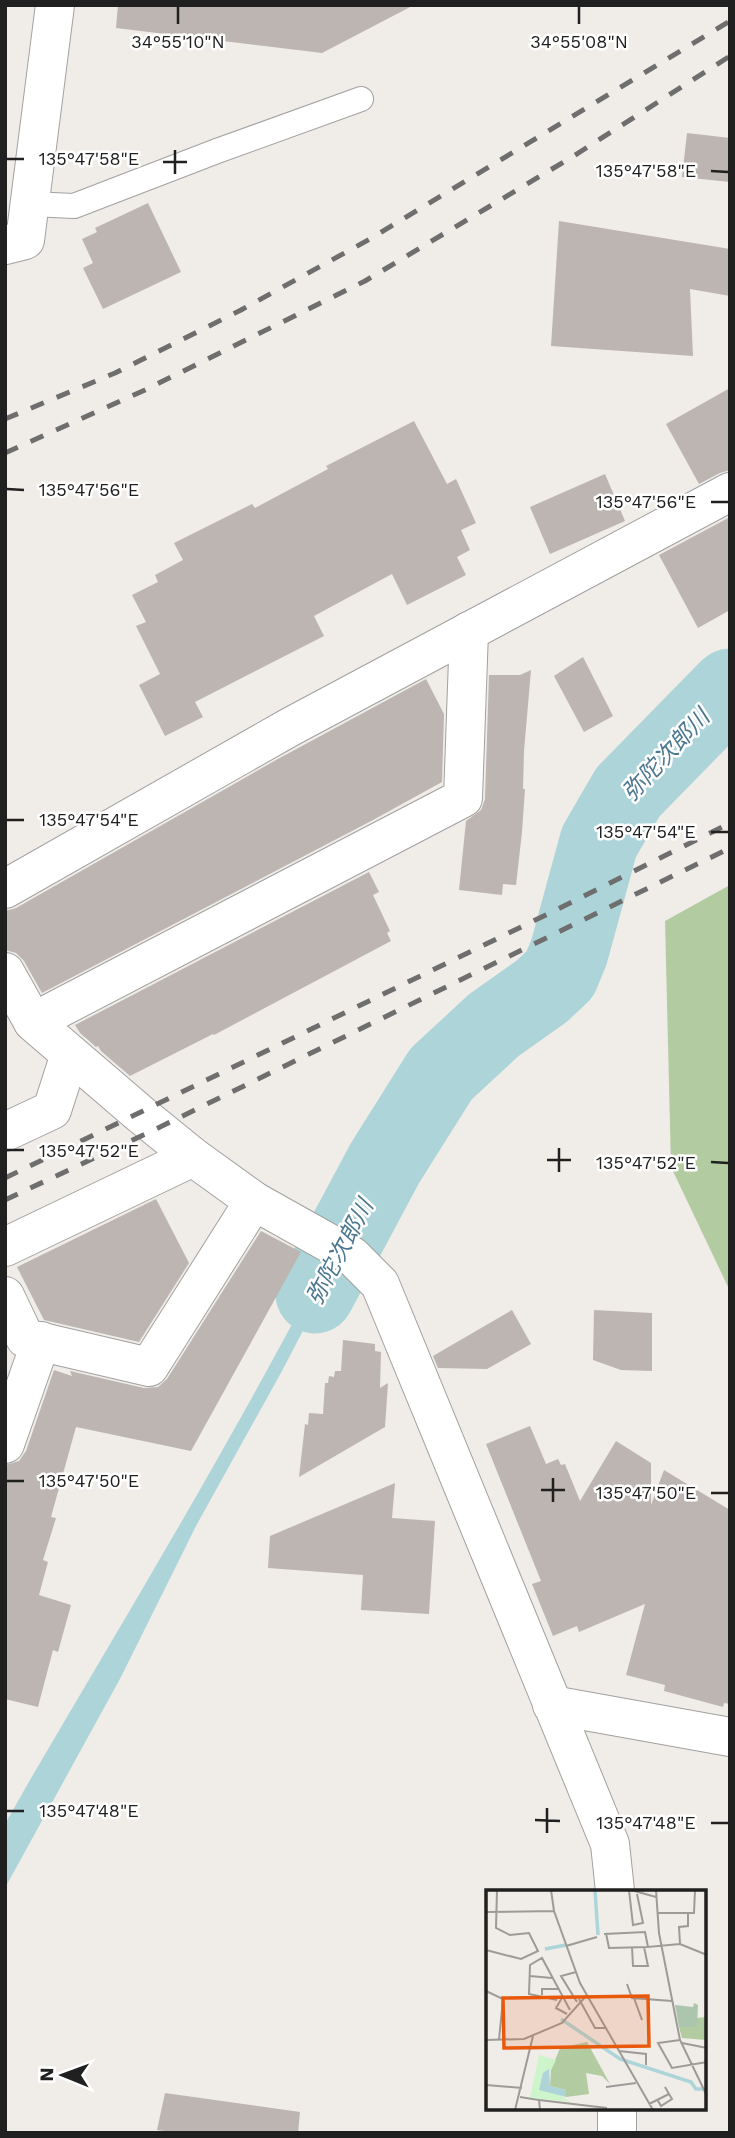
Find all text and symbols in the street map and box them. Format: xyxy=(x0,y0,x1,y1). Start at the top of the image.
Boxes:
text: 34°55'10"N xyxy=(131,31,225,52)
text: 34°55'08"N xyxy=(530,31,628,52)
text: 135°47'58"E xyxy=(39,148,139,169)
text: 135°47'58"E xyxy=(596,160,696,181)
text: 135°47'56"E xyxy=(39,479,139,500)
text: 135°47'56"E xyxy=(596,491,696,512)
water label: 弥陀次郎川 xyxy=(617,702,717,806)
text: 135°47'54"E xyxy=(39,809,139,830)
text: 135°47'54"E xyxy=(596,821,696,842)
text: 135°47'52"E xyxy=(39,1140,139,1161)
text: 135°47'52"E xyxy=(596,1152,696,1173)
water label: 弥陀次郎川 xyxy=(301,1192,380,1309)
text: 135°47'50"E xyxy=(39,1470,139,1491)
text: 135°47'50"E xyxy=(596,1482,696,1503)
text: 135°47'48"E xyxy=(39,1800,139,1821)
text: 135°47'48"E xyxy=(596,1812,696,1833)
inset map xyxy=(486,1890,707,2110)
north arrow xyxy=(28,2040,98,2110)
text: N xyxy=(35,2067,58,2082)

